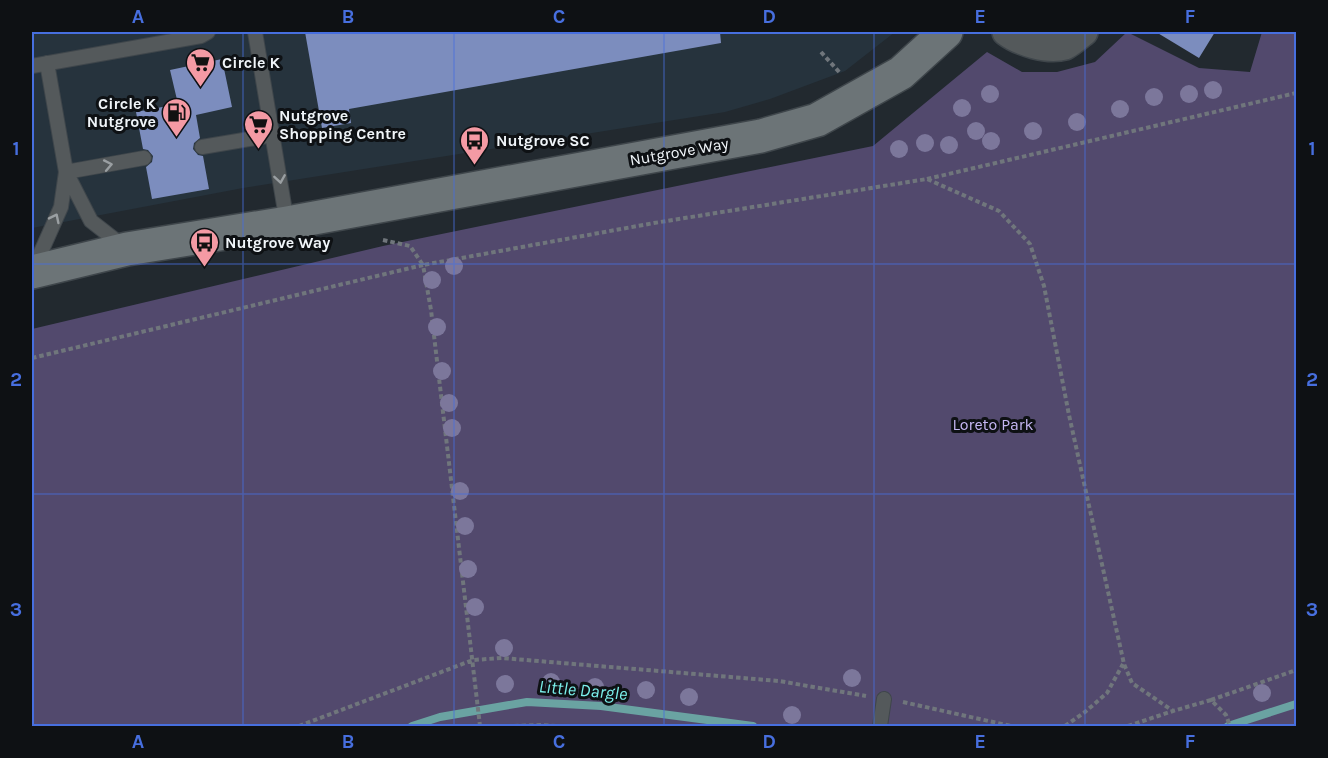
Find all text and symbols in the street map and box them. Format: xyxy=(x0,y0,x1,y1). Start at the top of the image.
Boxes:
text: A xyxy=(132,5,145,28)
text: B xyxy=(342,5,354,28)
text: C xyxy=(553,5,565,28)
text: D xyxy=(762,5,776,28)
text: E xyxy=(974,5,986,28)
text: F xyxy=(1185,5,1196,28)
supermarket icon: Circle K xyxy=(185,46,217,88)
place label: Circle K xyxy=(222,53,281,72)
place label: Circle K Nutgrove xyxy=(87,94,157,131)
fuel station icon: Circle K Nutgrove xyxy=(161,96,193,138)
place label: Nutgrove Shopping Centre xyxy=(279,106,406,143)
supermarket icon: Nutgrove Shopping Centre xyxy=(242,108,274,150)
bus stop icon: Nutgrove SC xyxy=(459,124,491,166)
place label: Nutgrove SC xyxy=(496,131,590,150)
street label: Nutgrove Way xyxy=(628,133,731,170)
text: 1 xyxy=(12,137,20,160)
text: 1 xyxy=(1308,137,1316,160)
one-way arrow xyxy=(103,159,113,172)
one-way arrow xyxy=(274,174,286,184)
one-way arrow xyxy=(48,214,60,225)
bus stop icon: Nutgrove Way xyxy=(188,226,220,268)
place label: Nutgrove Way xyxy=(225,233,330,252)
text: 2 xyxy=(10,368,22,391)
text: 2 xyxy=(1306,368,1318,391)
park label: Loreto Park xyxy=(952,415,1034,434)
text: 3 xyxy=(10,598,22,621)
text: 3 xyxy=(1306,598,1318,621)
water label: Little Dargle xyxy=(538,675,628,705)
text: A xyxy=(132,730,145,753)
text: B xyxy=(342,730,354,753)
text: C xyxy=(553,730,565,753)
text: D xyxy=(762,730,776,753)
text: E xyxy=(974,730,986,753)
text: F xyxy=(1185,730,1196,753)

